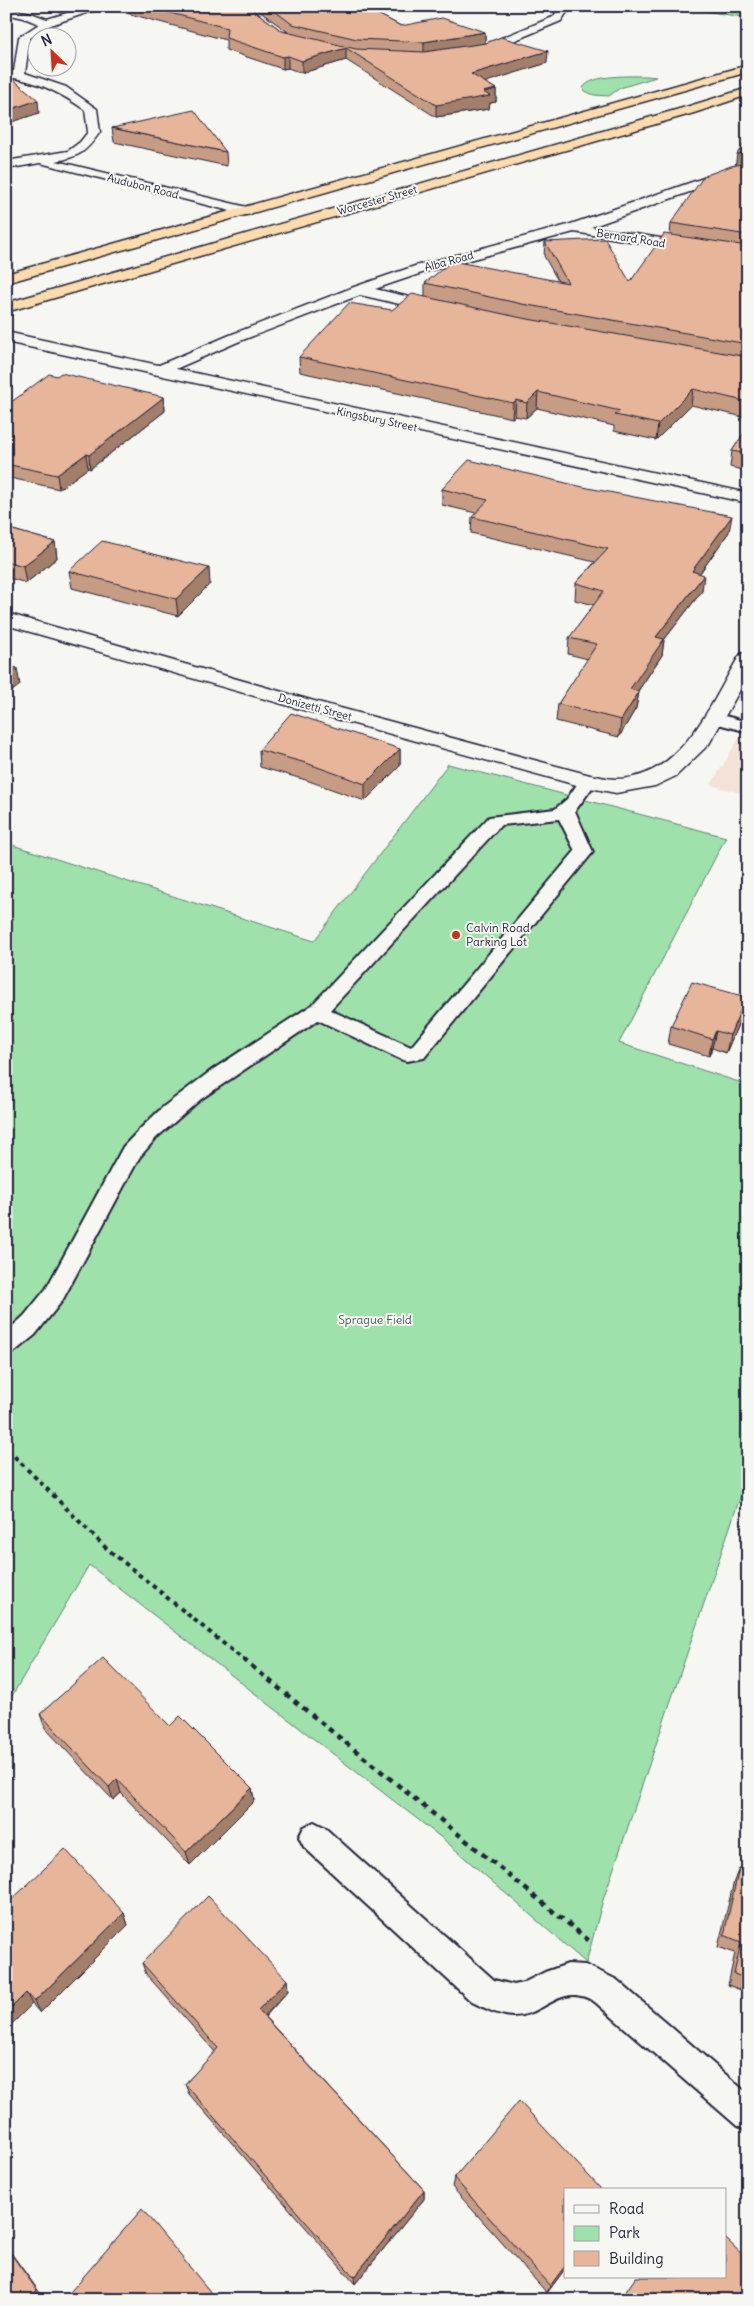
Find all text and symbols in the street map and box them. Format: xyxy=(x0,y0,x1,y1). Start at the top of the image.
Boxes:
north arrow xyxy=(28,28,78,78)
text: N xyxy=(38,30,55,50)
street label: Audubon Road xyxy=(106,170,181,202)
street label: Worcester Street xyxy=(335,182,419,218)
street label: Bernard Road xyxy=(596,226,667,250)
street label: Alba Road xyxy=(423,248,476,274)
street label: Kingsbury Street xyxy=(335,404,419,434)
street label: Donizetti Street xyxy=(277,690,354,724)
place label: Calvin Road Parking Lot xyxy=(466,920,530,949)
marker: Calvin Road Parking Lot xyxy=(450,929,462,941)
park label: Sprague Field xyxy=(338,1312,412,1327)
legend xyxy=(564,2188,726,2278)
text: Road xyxy=(609,2199,644,2218)
text: Park xyxy=(609,2223,640,2242)
text: Building xyxy=(609,2249,664,2268)

